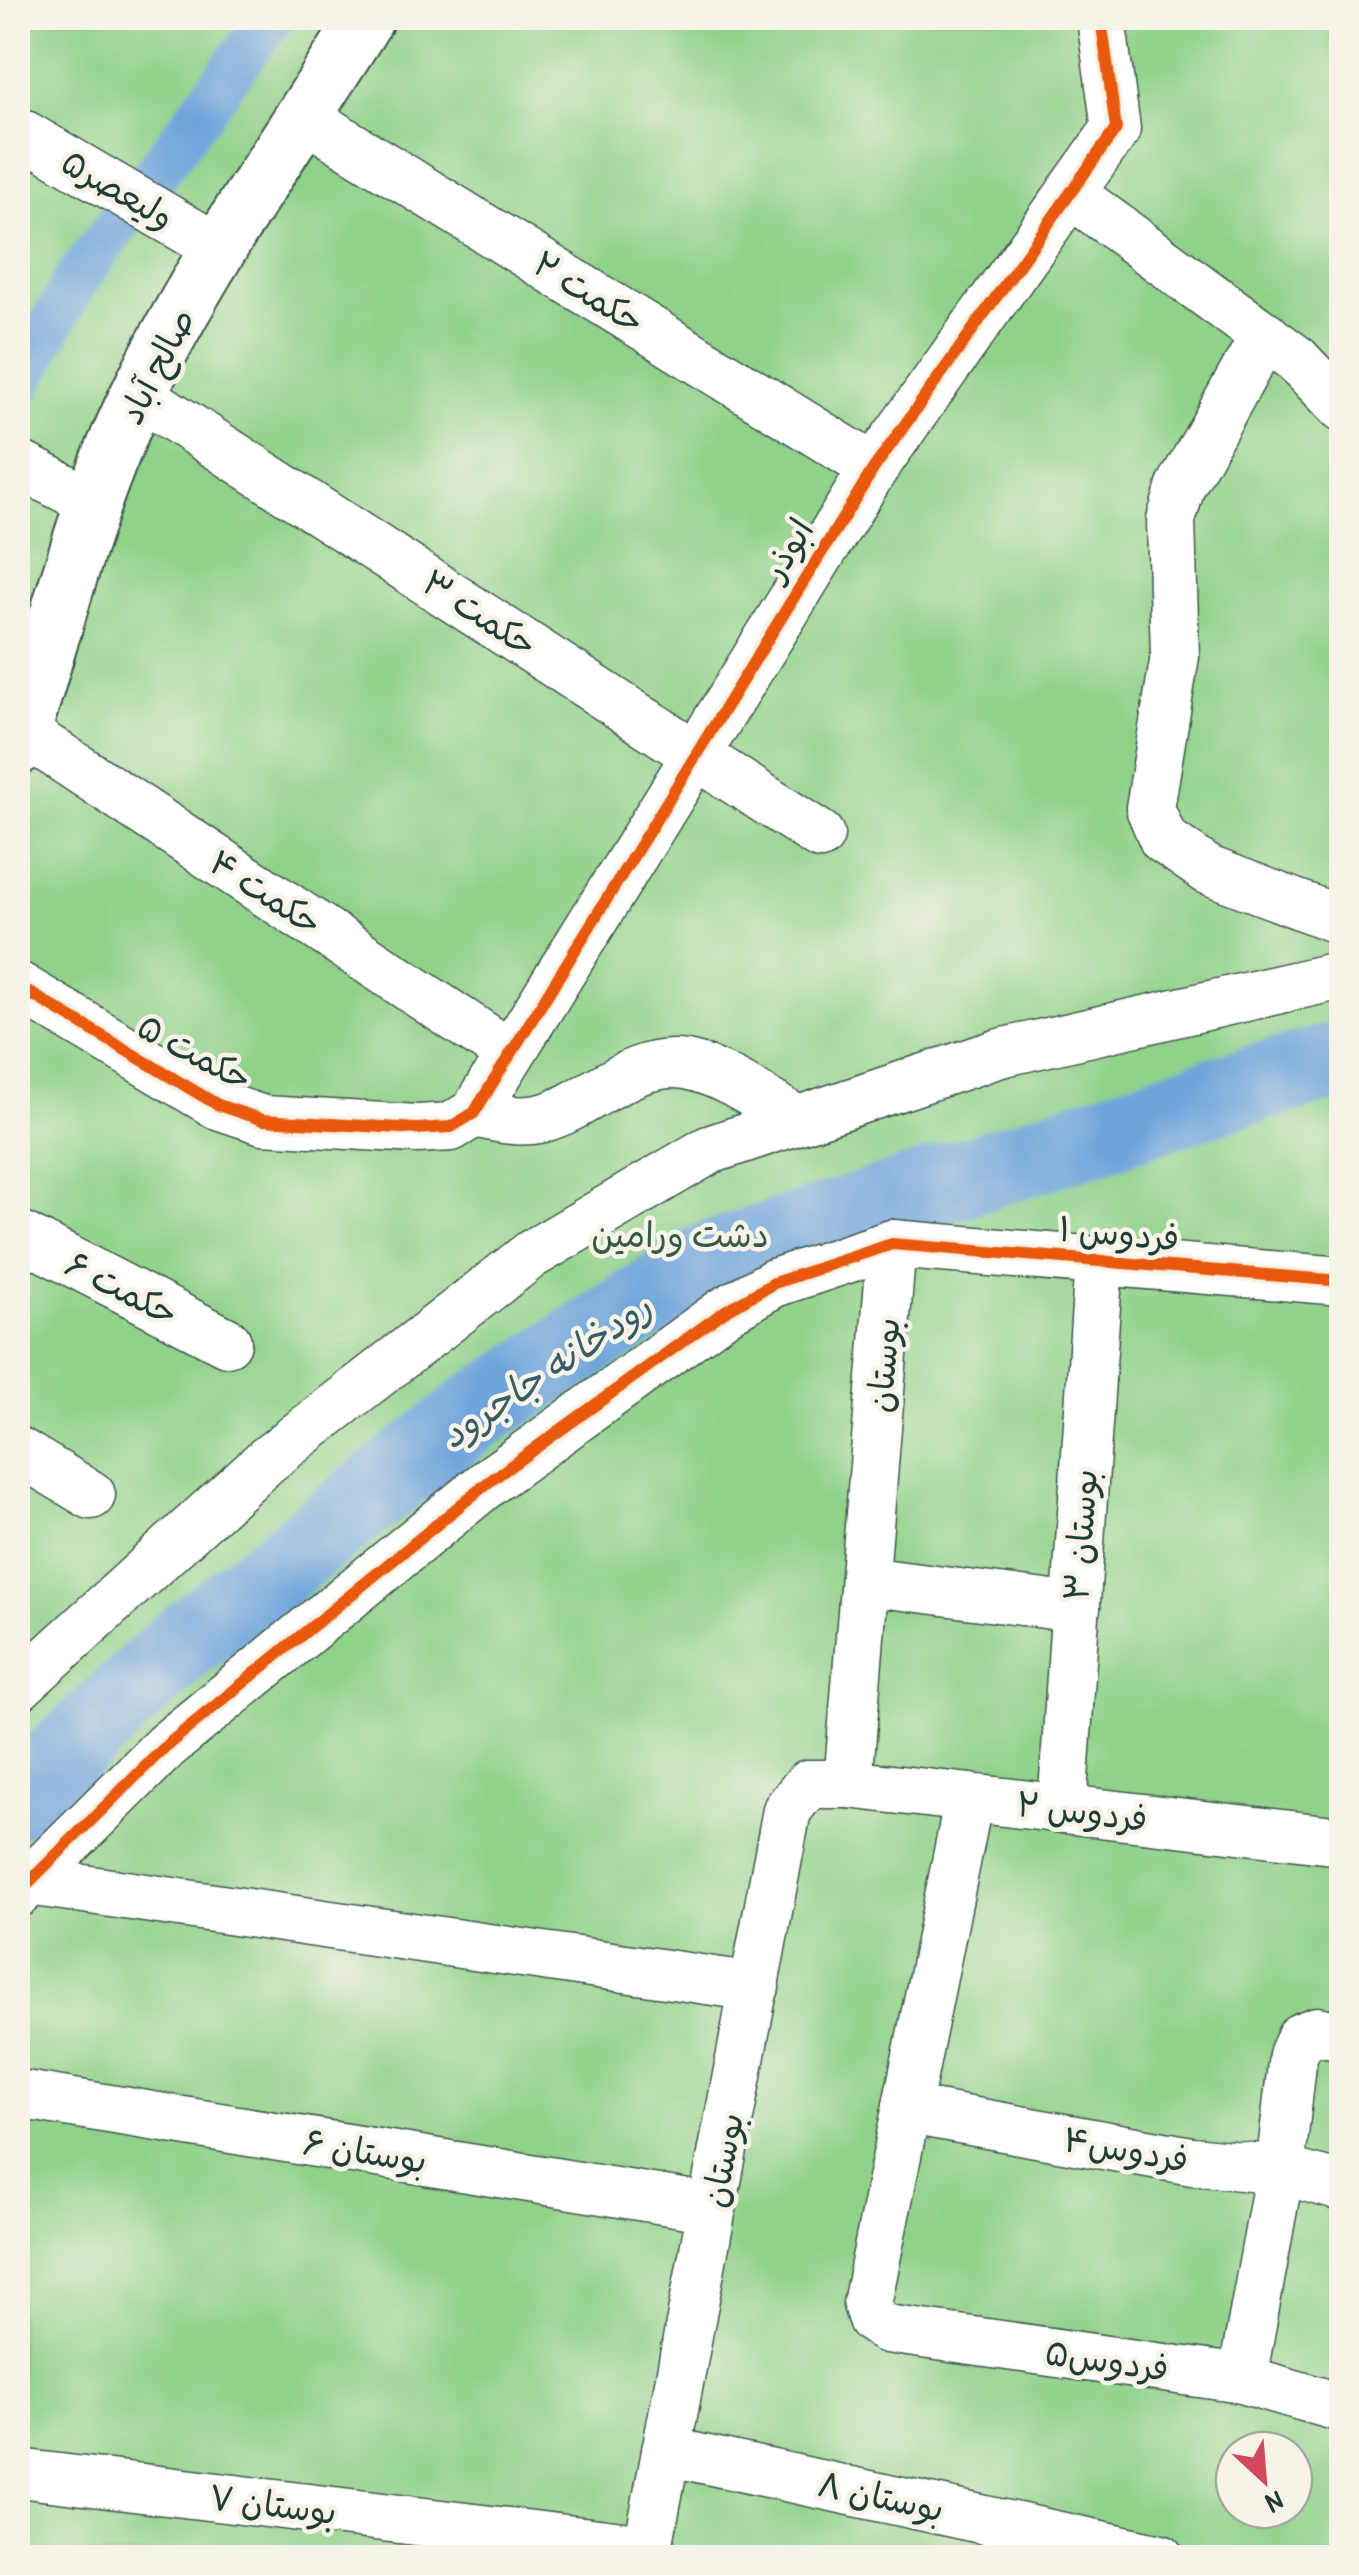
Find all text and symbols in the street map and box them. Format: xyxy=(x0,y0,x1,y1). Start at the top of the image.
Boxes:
street label: ولیعصر۵ xyxy=(53,138,183,240)
street label: حکمت ۲ xyxy=(524,239,654,345)
street label: صالح آباد xyxy=(107,300,206,432)
street label: ابوذر xyxy=(748,509,824,592)
street label: حکمت ۳ xyxy=(413,558,547,668)
street label: حکمت ۴ xyxy=(200,838,332,946)
street label: حکمت ۵ xyxy=(129,1002,261,1102)
street label: فردوس ۱ xyxy=(1057,1204,1181,1262)
park label: دشت ورامین xyxy=(591,1211,769,1258)
street label: حکمت ۶ xyxy=(58,1240,186,1336)
water label: رودخانه جاجرود xyxy=(429,1280,661,1460)
street label: بوستان xyxy=(855,1315,911,1415)
street label: بوستان ۳ xyxy=(1052,1467,1108,1603)
street label: فردوس ۲ xyxy=(1014,1780,1150,1842)
street label: بوستان xyxy=(690,2109,754,2211)
street label: فردوس۴ xyxy=(1060,2115,1192,2183)
street label: بوستان ۶ xyxy=(300,2118,430,2184)
street label: فردوس۵ xyxy=(1042,2328,1172,2392)
north arrow xyxy=(1214,2430,1314,2530)
street label: بوستان ۸ xyxy=(813,2460,949,2532)
street label: بوستان ۷ xyxy=(206,2473,340,2535)
text: N xyxy=(1260,2482,1290,2523)

